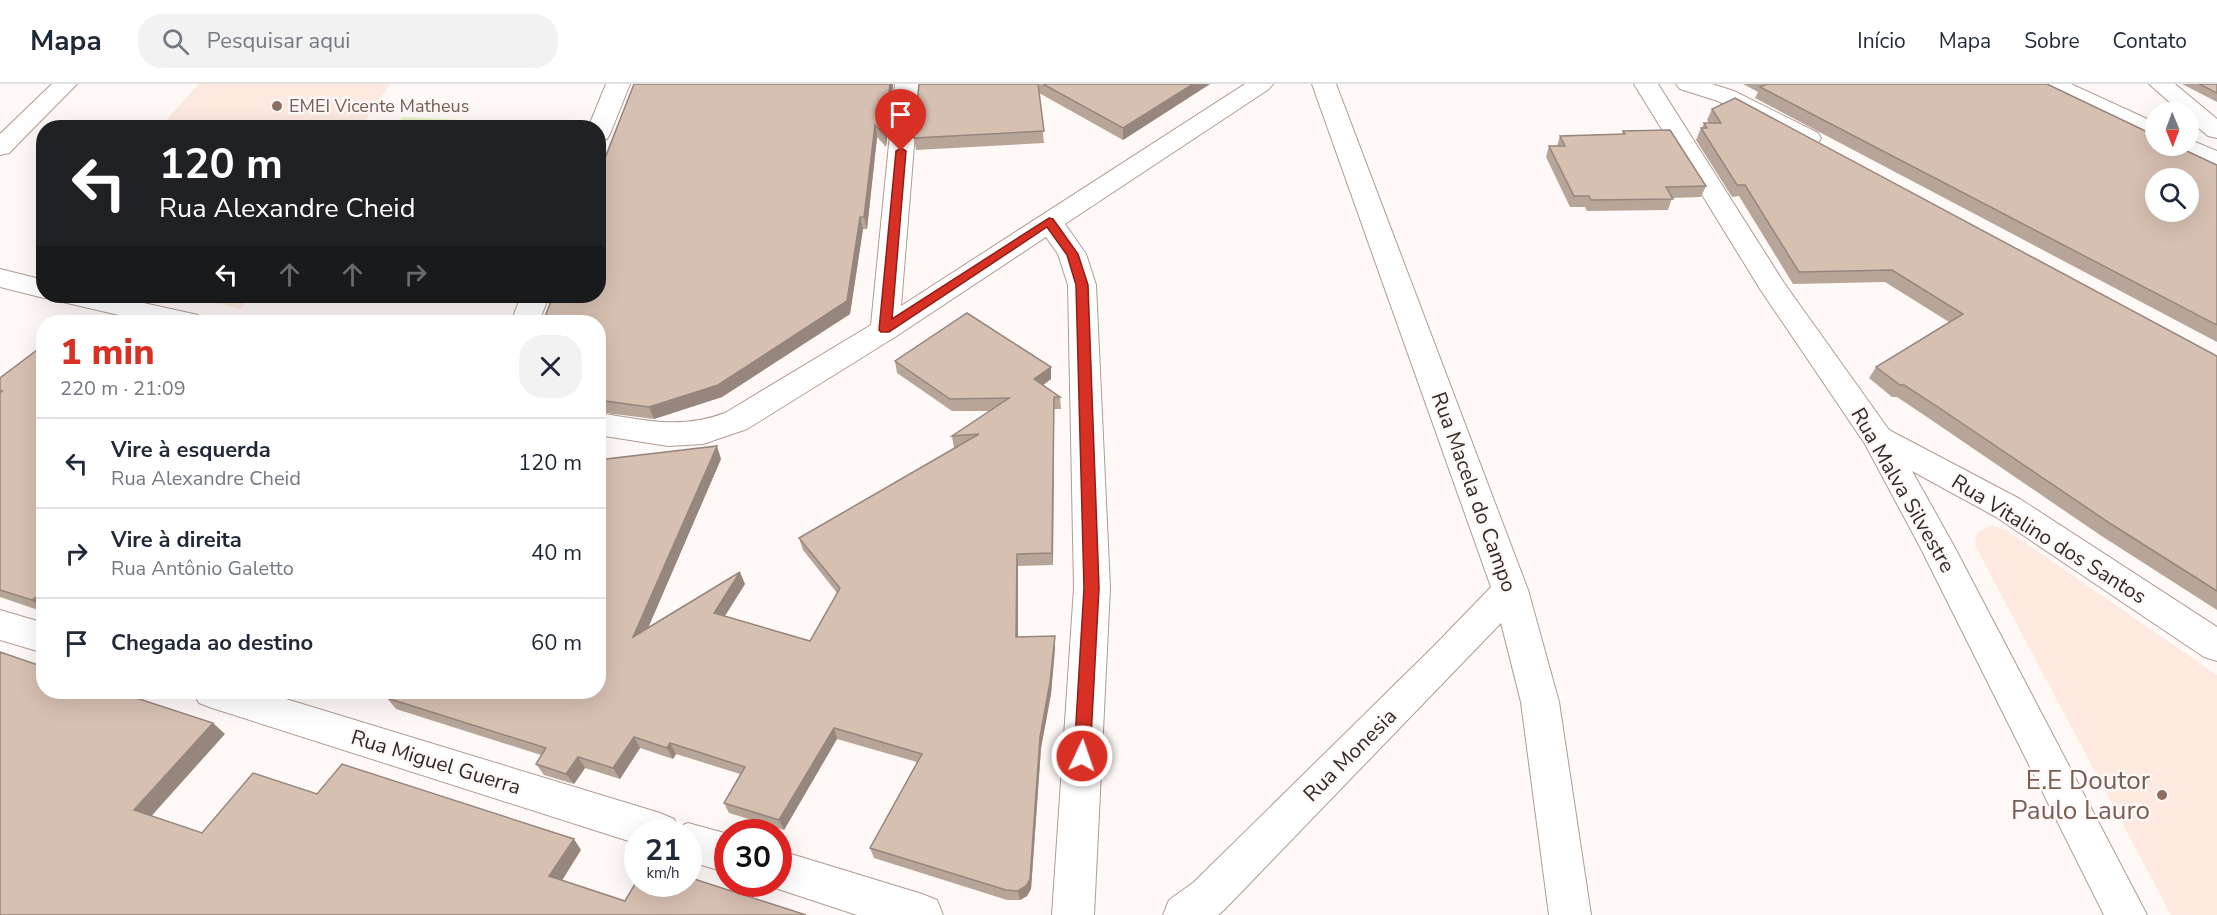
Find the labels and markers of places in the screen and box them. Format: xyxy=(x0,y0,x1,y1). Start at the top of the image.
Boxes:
pin xyxy=(875,89,926,151)
place label: EMEI Vicente Matheus xyxy=(289,94,469,118)
marker: EMEI Vicente Matheus xyxy=(270,99,284,113)
place label: E.E Doutor Paulo Lauro xyxy=(2011,763,2151,828)
marker: E.E Doutor Paulo Lauro xyxy=(2155,788,2169,802)

